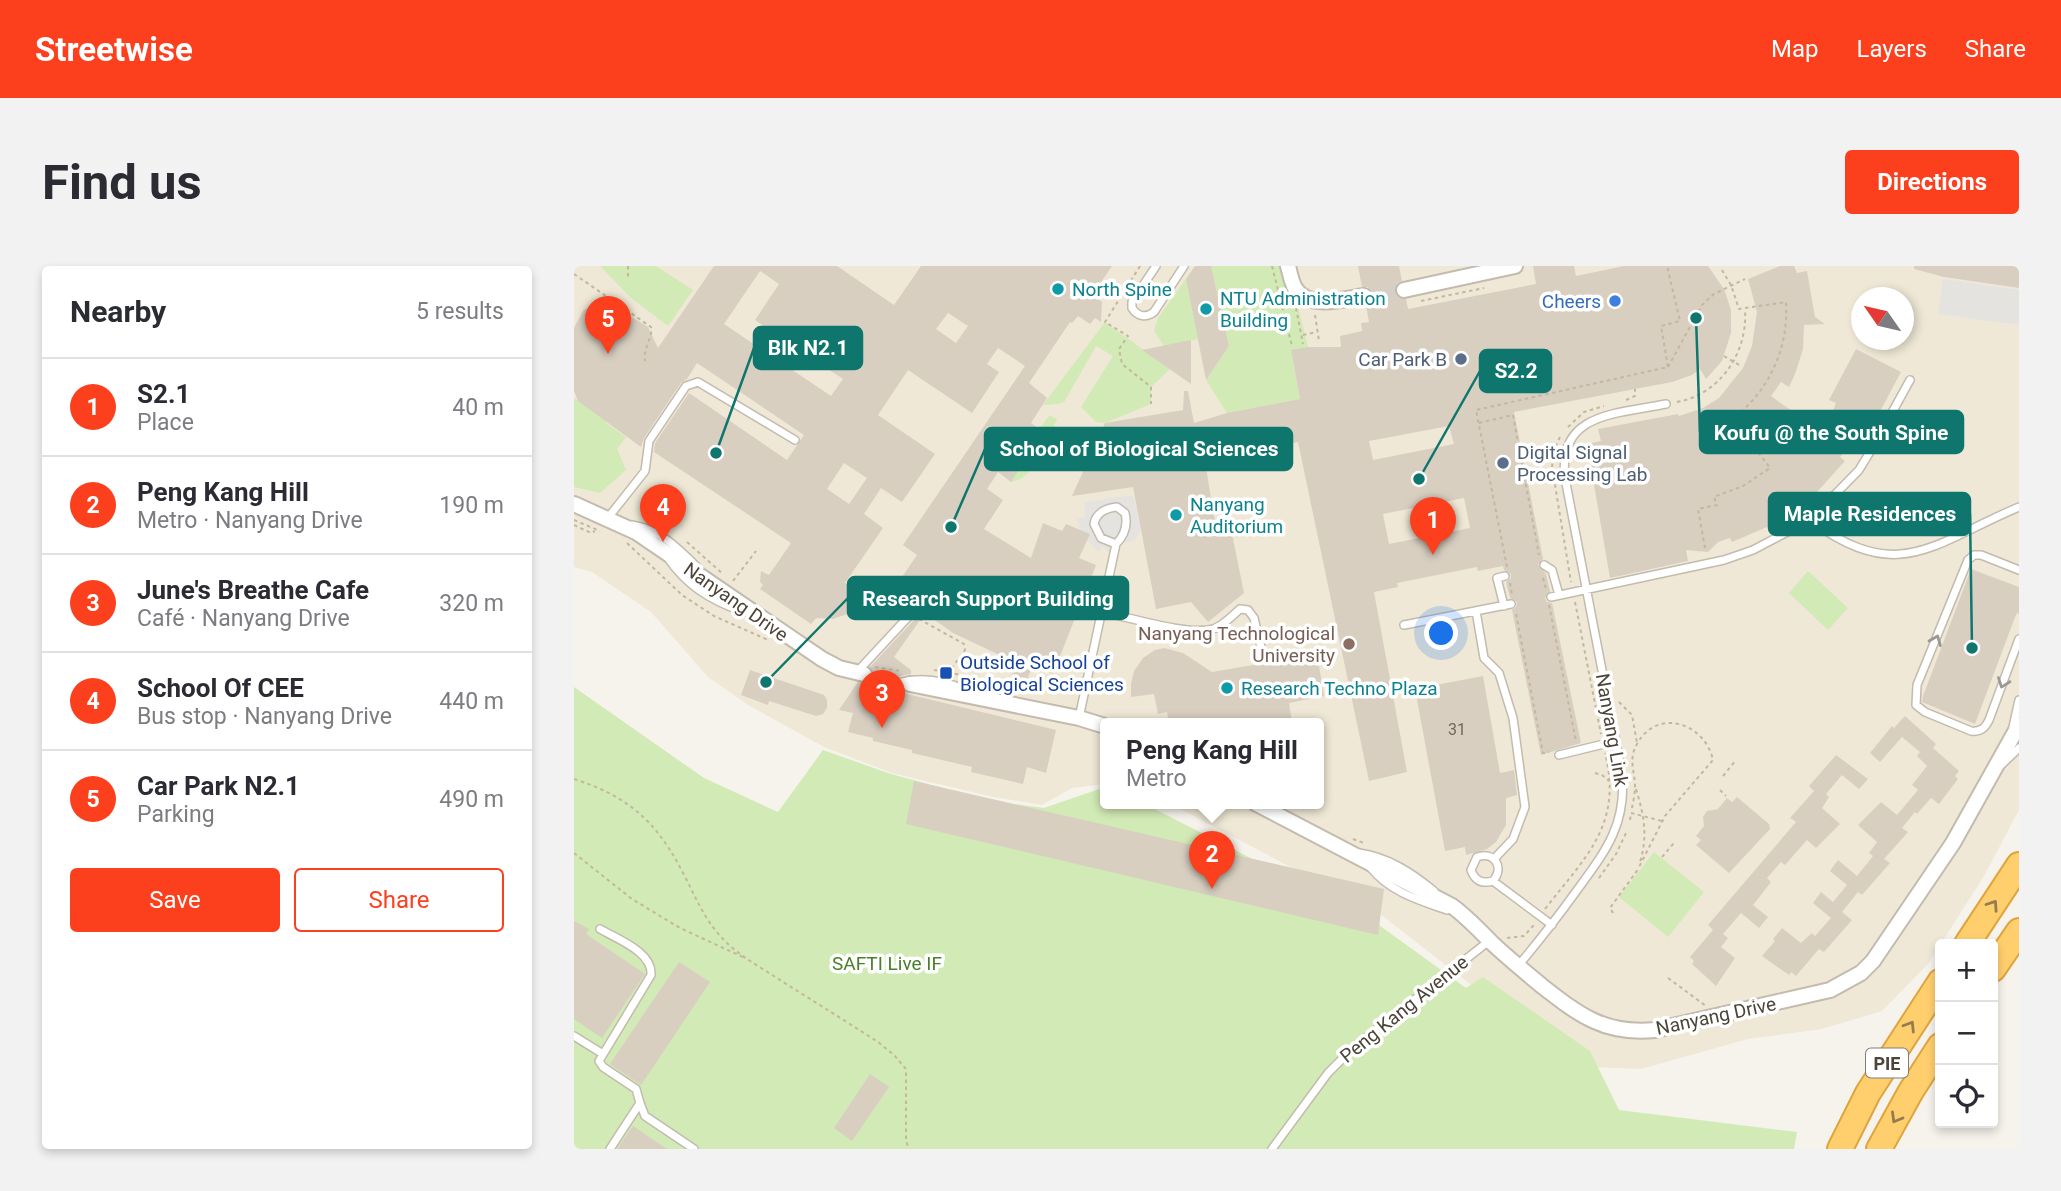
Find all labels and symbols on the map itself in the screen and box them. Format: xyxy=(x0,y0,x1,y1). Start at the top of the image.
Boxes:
place label: North Spine xyxy=(1072,278,1172,301)
marker: North Spine xyxy=(1050,281,1066,297)
place label: NTU Administration Building xyxy=(1220,287,1386,332)
north arrow xyxy=(1851,287,1914,350)
place label: Cheers xyxy=(1542,290,1601,313)
marker: Cheers xyxy=(1607,293,1623,309)
pin: 5 xyxy=(585,296,631,354)
marker: NTU Administration Building xyxy=(1198,301,1214,317)
callout: Blk N2.1 xyxy=(754,327,862,369)
text: Blk N2.1 xyxy=(768,336,848,360)
place label: Car Park B xyxy=(1358,348,1447,371)
callout: S2.2 xyxy=(1480,350,1551,392)
marker: Car Park B xyxy=(1453,351,1469,367)
text: S2.2 xyxy=(1494,359,1538,383)
callout: Koufu @ the South Spine xyxy=(1700,411,1963,453)
text: Koufu @ the South Spine xyxy=(1714,421,1948,445)
callout: School of Biological Sciences xyxy=(985,428,1292,470)
text: School of Biological Sciences xyxy=(999,437,1279,461)
place label: Digital Signal Processing Lab xyxy=(1517,441,1647,486)
marker: Digital Signal Processing Lab xyxy=(1495,455,1511,471)
pin: 4 xyxy=(640,484,686,542)
place label: Nanyang Auditorium xyxy=(1190,493,1283,538)
callout: Maple Residences xyxy=(1769,493,1970,535)
pin: 1 xyxy=(1410,497,1456,555)
text: Maple Residences xyxy=(1784,502,1957,526)
marker: Nanyang Auditorium xyxy=(1168,507,1184,523)
street label: Nanyang Drive xyxy=(679,558,793,646)
callout: Research Support Building xyxy=(848,577,1128,619)
text: Research Support Building xyxy=(862,587,1114,611)
your location xyxy=(1424,616,1458,650)
place label: Nanyang Technological University xyxy=(1138,622,1335,667)
one-way arrow xyxy=(1927,635,1941,647)
marker: Nanyang Technological University xyxy=(1341,636,1357,652)
place label: Outside School of Biological Sciences xyxy=(960,651,1124,696)
marker: Outside School of Biological Sciences xyxy=(938,665,954,681)
pin: 3 xyxy=(859,670,905,728)
street label: Nanyang Link xyxy=(1591,672,1633,789)
place label: Research Techno Plaza xyxy=(1241,677,1438,700)
one-way arrow xyxy=(1997,677,2011,689)
marker: Research Techno Plaza xyxy=(1219,680,1235,696)
house number: 31 xyxy=(1448,720,1466,739)
pin: 2 xyxy=(1189,831,1235,889)
one-way arrow xyxy=(1985,900,1998,913)
street label: Peng Kang Avenue xyxy=(1335,950,1473,1068)
park label: SAFTI Live IF xyxy=(832,952,942,975)
street label: Nanyang Drive xyxy=(1654,992,1778,1040)
one-way arrow xyxy=(1902,1021,1915,1034)
road number: PIE xyxy=(1866,1048,1908,1078)
one-way arrow xyxy=(1891,1110,1904,1123)

